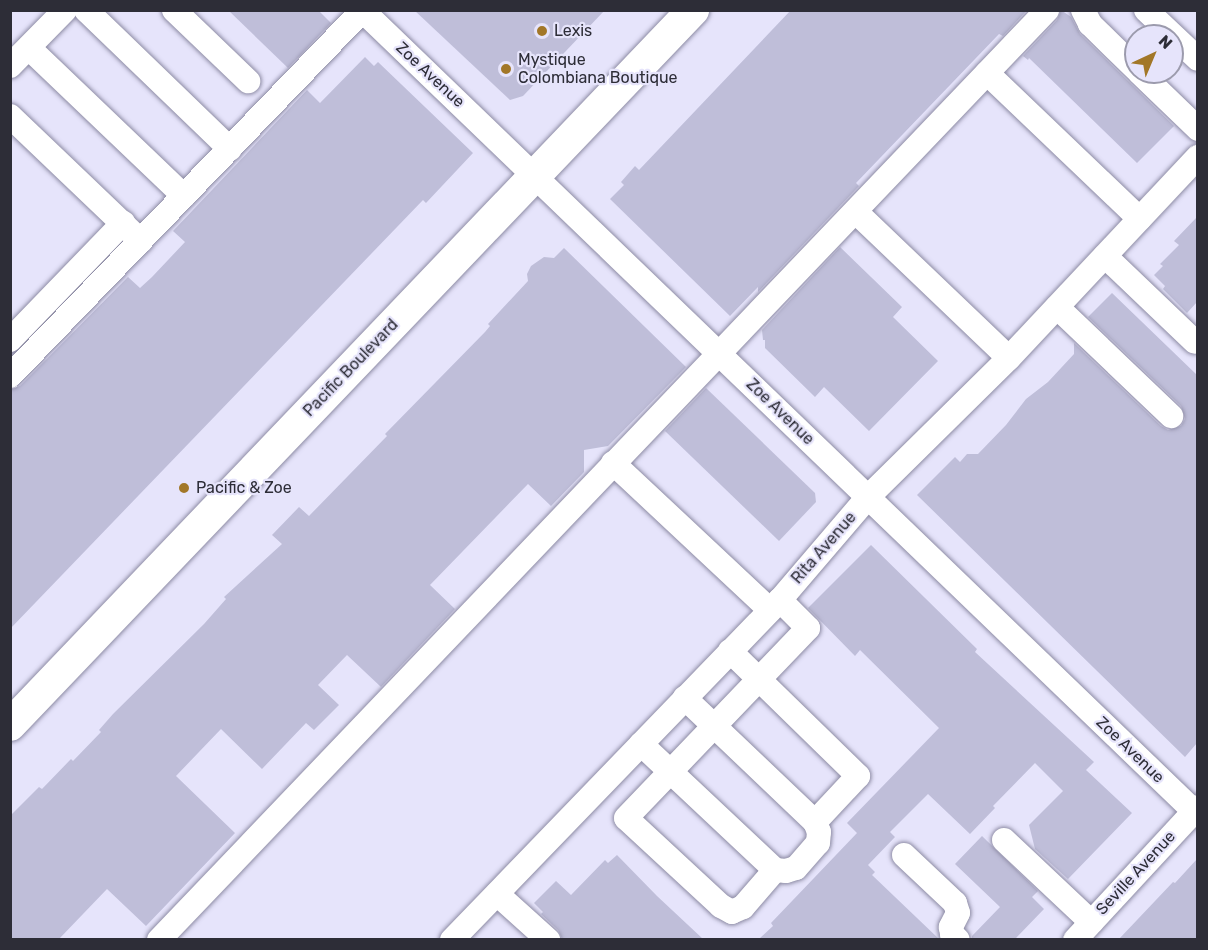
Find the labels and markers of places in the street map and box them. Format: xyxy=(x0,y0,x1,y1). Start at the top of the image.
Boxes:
place label: Lexis xyxy=(554,21,592,41)
marker: Lexis xyxy=(535,24,549,38)
place label: Mystique Colombiana Boutique xyxy=(518,50,678,88)
marker: Mystique Colombiana Boutique xyxy=(499,62,513,76)
place label: Pacific & Zoe xyxy=(196,478,292,498)
marker: Pacific & Zoe xyxy=(177,481,191,495)

